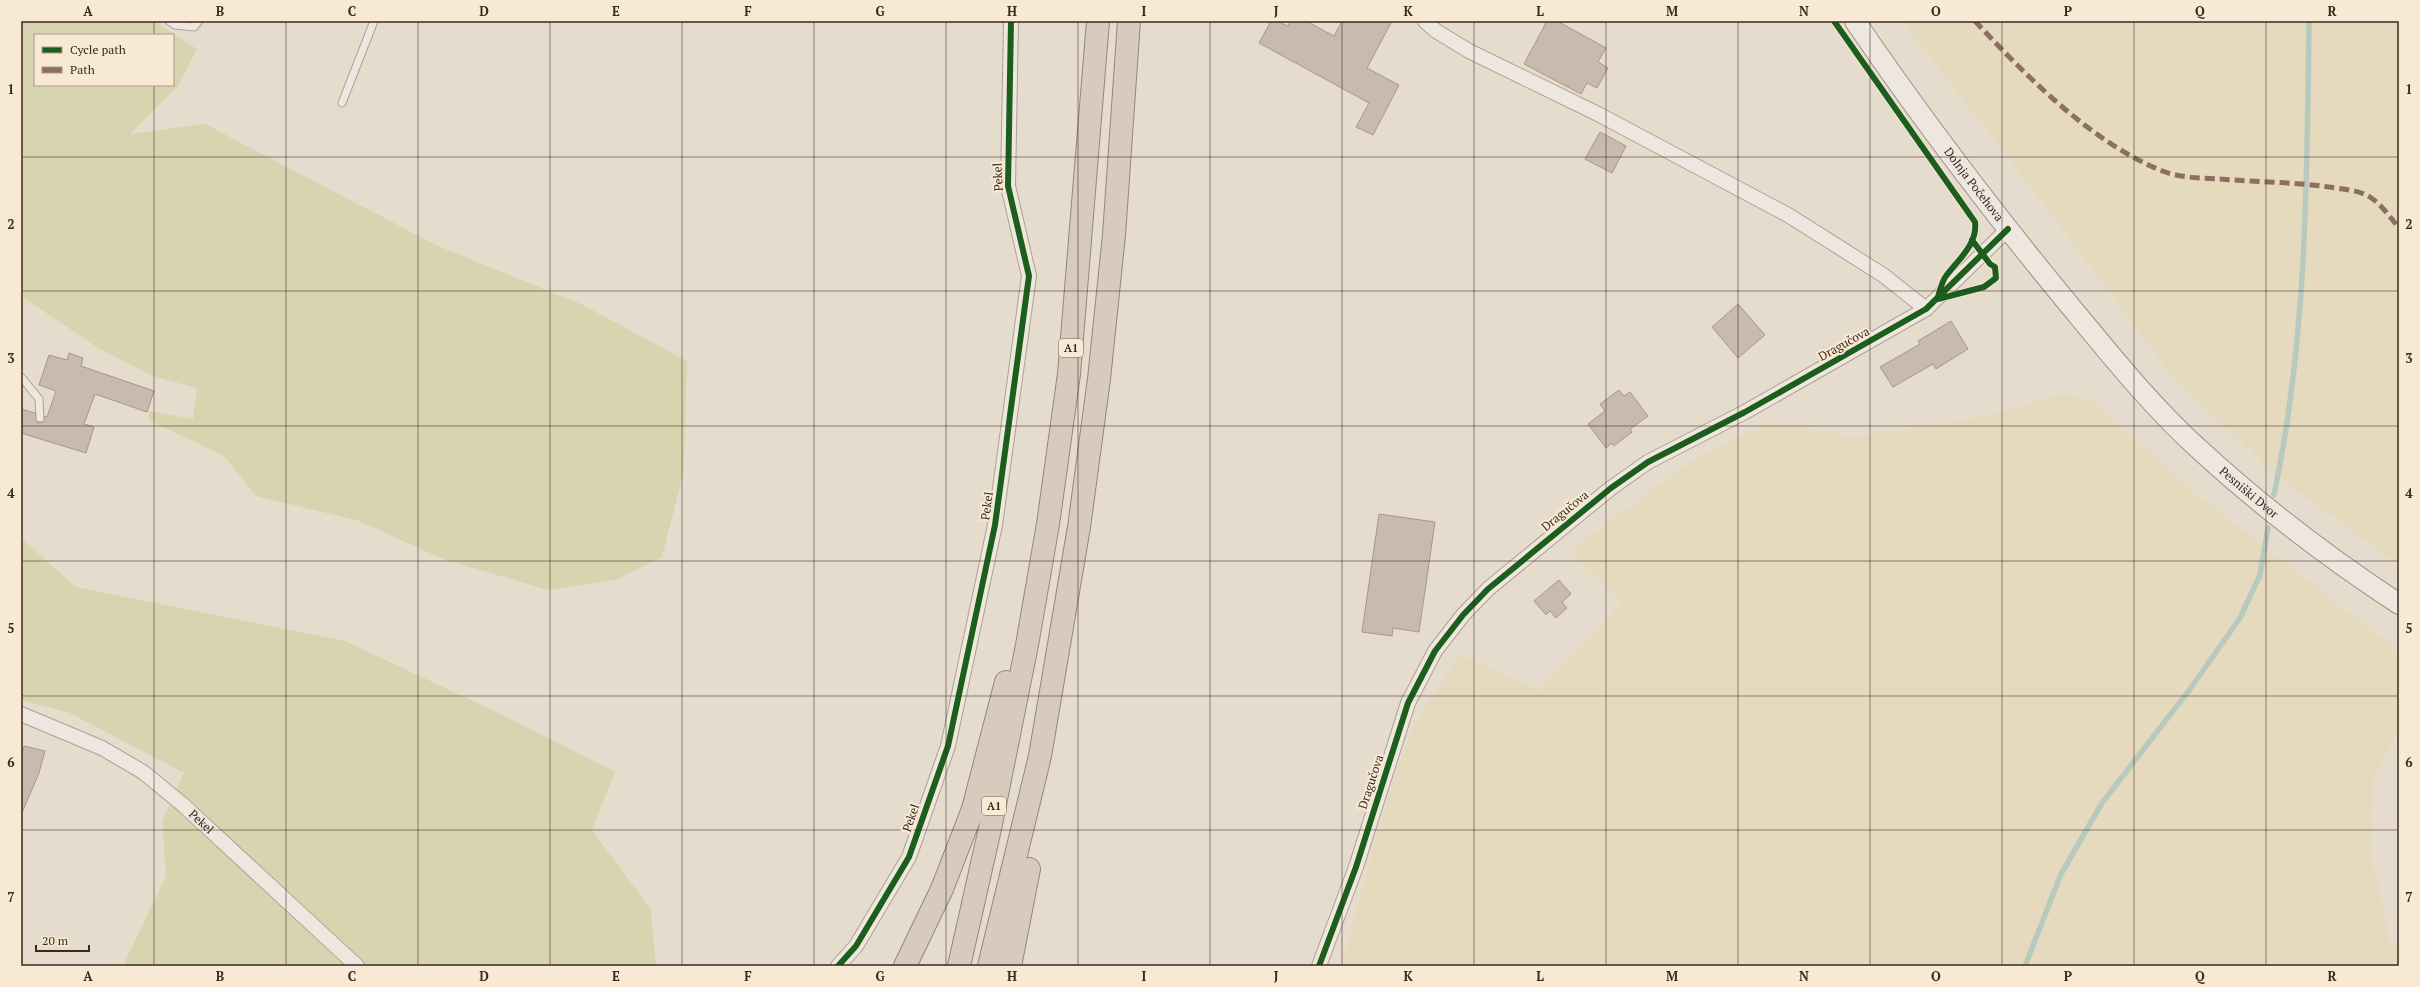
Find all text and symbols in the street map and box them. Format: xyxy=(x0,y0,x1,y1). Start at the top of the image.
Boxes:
text: A xyxy=(83,2,93,20)
text: B xyxy=(216,2,224,20)
text: C xyxy=(348,2,356,20)
text: D xyxy=(479,2,489,20)
text: E xyxy=(612,2,620,20)
text: F xyxy=(744,2,752,20)
text: G xyxy=(875,2,885,20)
text: H xyxy=(1007,2,1017,20)
text: I xyxy=(1142,2,1147,20)
text: J xyxy=(1274,2,1279,20)
text: K xyxy=(1403,2,1413,20)
text: L xyxy=(1536,2,1544,20)
text: M xyxy=(1666,2,1678,20)
text: N xyxy=(1799,2,1809,20)
text: O xyxy=(1931,2,1941,20)
text: P xyxy=(2064,2,2072,20)
text: Q xyxy=(2195,2,2206,20)
text: R xyxy=(2327,2,2337,20)
legend xyxy=(34,34,174,86)
text: Cycle path xyxy=(70,42,126,57)
text: Path xyxy=(70,62,95,77)
text: 1 xyxy=(7,80,15,98)
text: 1 xyxy=(2405,80,2413,98)
street label: Dolnja Počehova xyxy=(1941,144,2007,224)
street label: Pekel xyxy=(989,162,1006,192)
text: 2 xyxy=(7,215,15,233)
text: 2 xyxy=(2405,215,2413,233)
street label: Dragučova xyxy=(1815,323,1872,364)
road number: A1 xyxy=(1059,339,1083,357)
text: 3 xyxy=(7,349,15,367)
text: 3 xyxy=(2405,349,2413,367)
street label: Pesniški Dvor xyxy=(2217,463,2282,521)
text: 4 xyxy=(7,484,15,502)
text: 4 xyxy=(2405,484,2413,502)
street label: Dragučova xyxy=(1538,487,1591,534)
street label: Pekel xyxy=(977,490,996,521)
text: 5 xyxy=(7,619,15,637)
text: 5 xyxy=(2405,619,2413,637)
text: 6 xyxy=(7,753,15,771)
street label: Dragučova xyxy=(1355,753,1386,811)
text: 6 xyxy=(2405,753,2413,771)
road number: A1 xyxy=(982,797,1006,815)
street label: Pekel xyxy=(899,802,922,834)
street label: Pekel xyxy=(186,806,217,837)
text: 7 xyxy=(7,888,15,906)
text: 7 xyxy=(2405,888,2413,906)
scale bar xyxy=(36,927,89,953)
text: 20 m xyxy=(42,933,69,948)
text: A xyxy=(83,967,93,985)
text: B xyxy=(216,967,224,985)
text: C xyxy=(348,967,356,985)
text: D xyxy=(479,967,489,985)
text: E xyxy=(612,967,620,985)
text: F xyxy=(744,967,752,985)
text: G xyxy=(875,967,885,985)
text: H xyxy=(1007,967,1017,985)
text: I xyxy=(1142,967,1147,985)
text: J xyxy=(1274,967,1279,985)
text: K xyxy=(1403,967,1413,985)
text: L xyxy=(1536,967,1544,985)
text: M xyxy=(1666,967,1678,985)
text: N xyxy=(1799,967,1809,985)
text: O xyxy=(1931,967,1941,985)
text: P xyxy=(2064,967,2072,985)
text: Q xyxy=(2195,967,2206,985)
text: R xyxy=(2327,967,2337,985)

